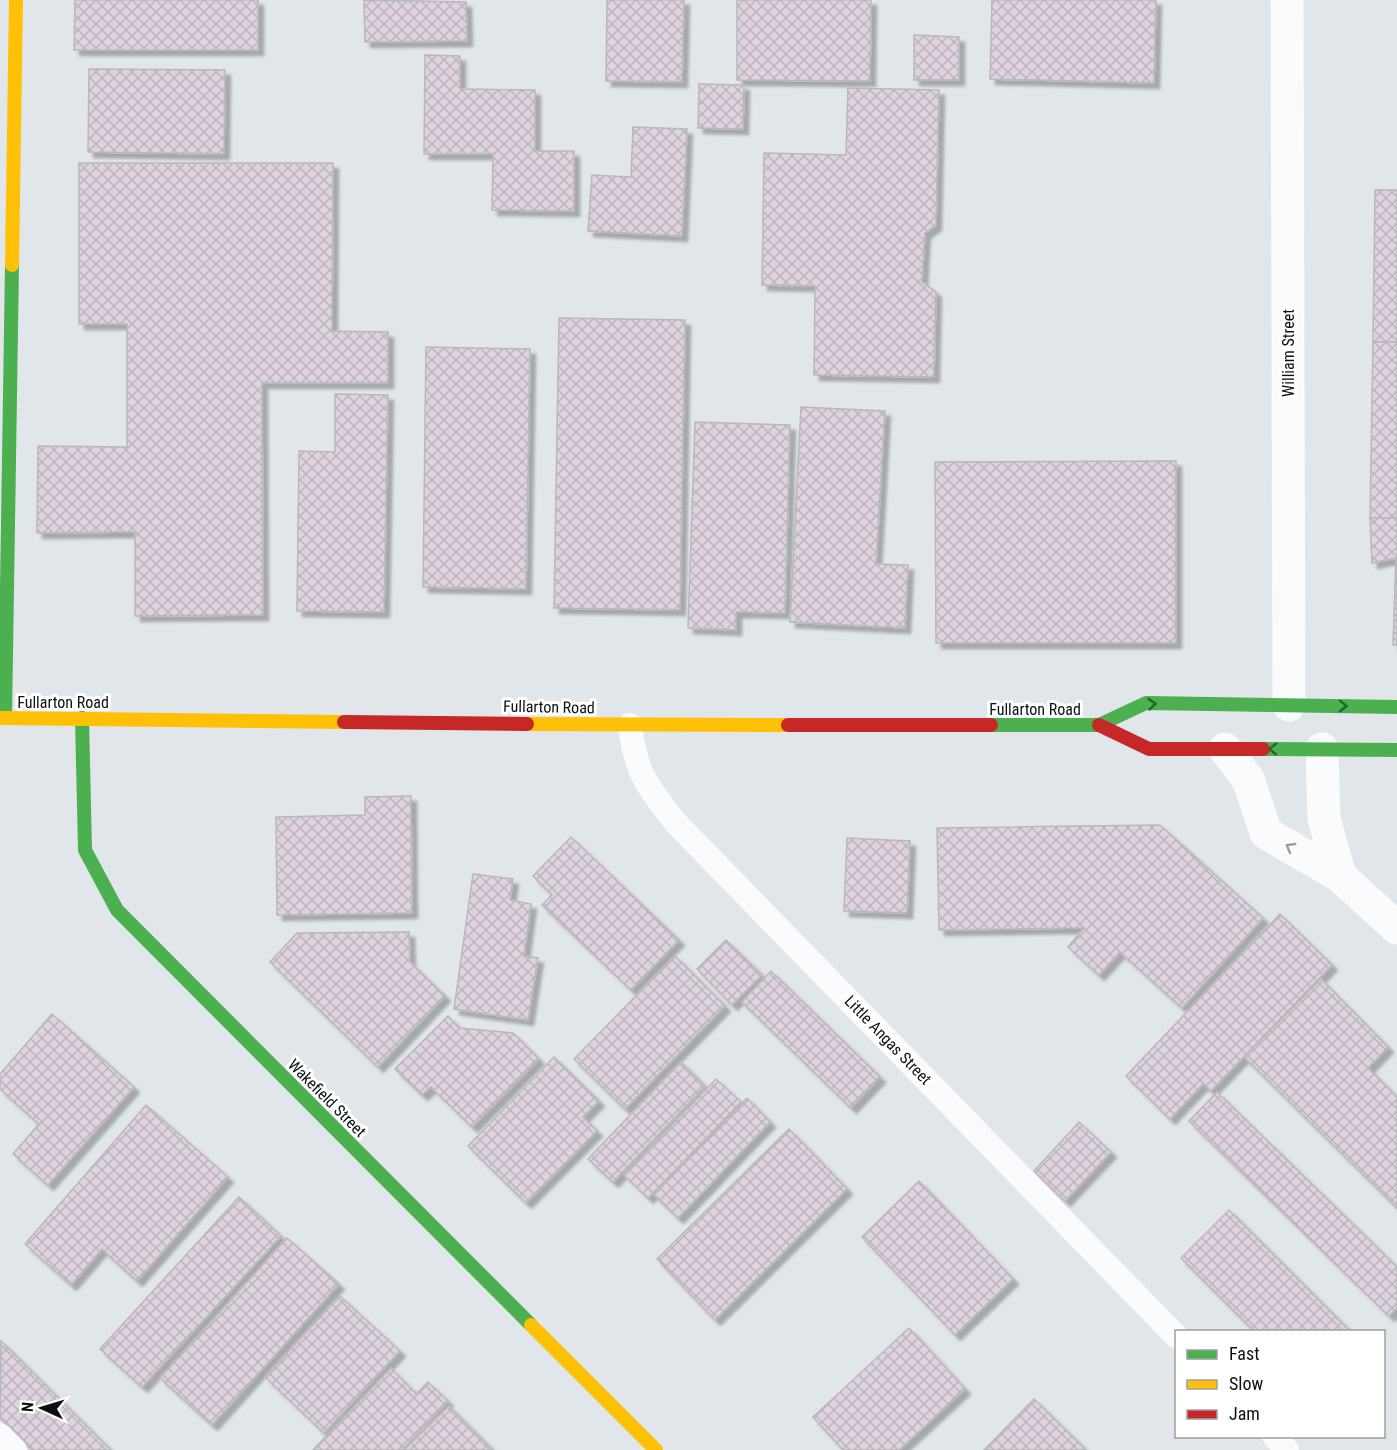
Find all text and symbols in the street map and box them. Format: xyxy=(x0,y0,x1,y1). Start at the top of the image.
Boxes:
street label: William Street xyxy=(1279,309,1298,397)
street label: Fullarton Road xyxy=(17,693,109,712)
street label: Fullarton Road xyxy=(503,697,595,717)
one-way arrow xyxy=(1148,698,1157,711)
street label: Fullarton Road xyxy=(989,700,1081,719)
one-way arrow xyxy=(1339,700,1348,713)
one-way arrow xyxy=(1269,743,1278,755)
one-way arrow xyxy=(1285,842,1296,854)
street label: Little Angas Street xyxy=(841,991,936,1089)
street label: Wakefield Street xyxy=(284,1055,370,1141)
legend xyxy=(1175,1330,1385,1438)
text: Fast xyxy=(1229,1343,1260,1364)
text: Slow xyxy=(1229,1373,1264,1394)
north arrow xyxy=(12,1378,72,1438)
text: N xyxy=(18,1401,37,1413)
text: Jam xyxy=(1229,1403,1260,1424)

